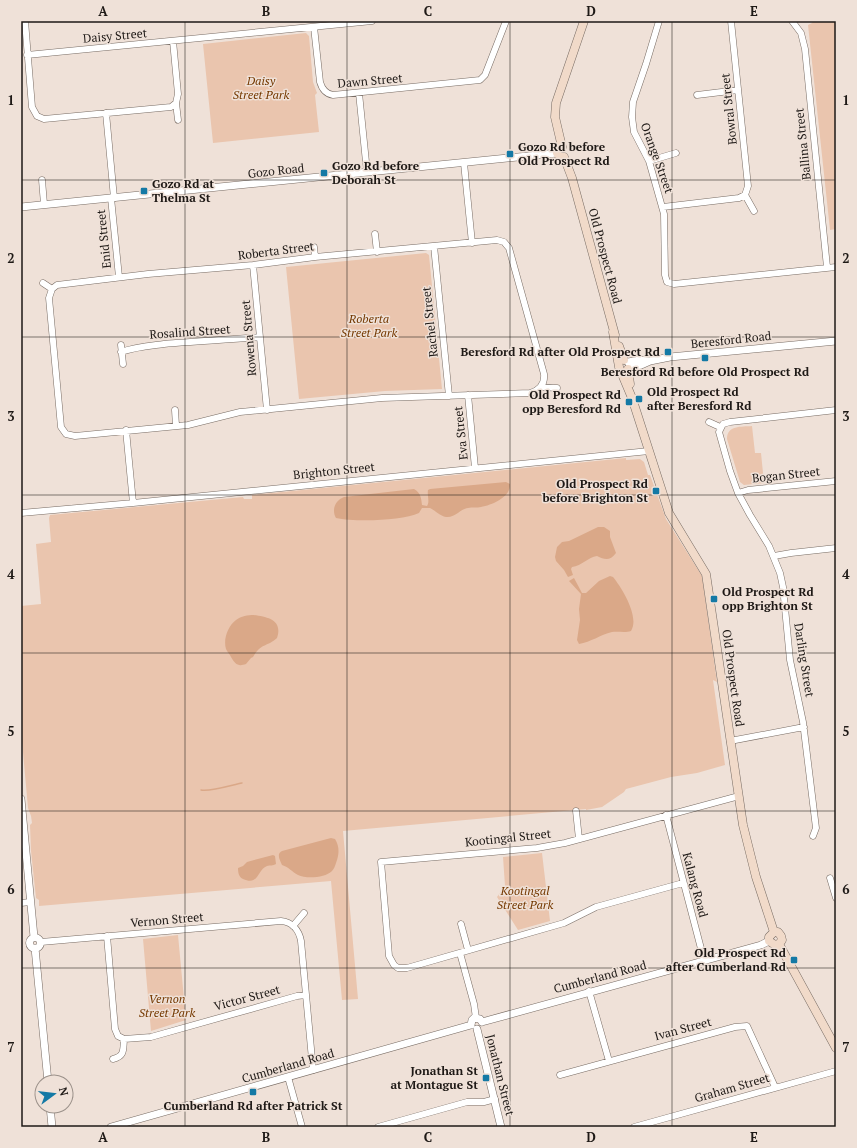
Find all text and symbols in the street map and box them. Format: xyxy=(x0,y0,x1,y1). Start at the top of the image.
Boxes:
text: A xyxy=(98,2,108,20)
text: B xyxy=(262,2,270,20)
text: C xyxy=(424,2,432,20)
text: D xyxy=(586,2,596,20)
text: E xyxy=(750,2,758,20)
street label: Daisy Street xyxy=(82,25,148,46)
street label: Dawn Street xyxy=(337,70,404,91)
street label: Bowral Street xyxy=(717,72,740,146)
park label: Daisy Street Park xyxy=(233,73,289,102)
text: 1 xyxy=(7,91,15,109)
text: 1 xyxy=(842,91,850,109)
street label: Ballina Street xyxy=(791,107,814,181)
street label: Orange Street xyxy=(638,121,677,196)
place label: Gozo Rd before Old Prospect Rd xyxy=(518,139,611,168)
marker: Gozo Rd before Old Prospect Rd xyxy=(505,149,515,159)
place label: Gozo Rd before Deborah St xyxy=(332,158,420,187)
street label: Gozo Road xyxy=(247,160,305,181)
marker: Gozo Rd before Deborah St xyxy=(319,168,329,178)
place label: Gozo Rd at Thelma St xyxy=(152,176,214,205)
marker: Gozo Rd at Thelma St xyxy=(139,186,149,196)
street label: Old Prospect Road xyxy=(586,207,626,306)
street label: Enid Street xyxy=(93,208,114,269)
street label: Roberta Street xyxy=(237,238,315,263)
text: 2 xyxy=(7,249,15,267)
text: 2 xyxy=(842,249,850,267)
street label: Rachel Street xyxy=(418,285,441,358)
street label: Rowena Street xyxy=(238,299,259,377)
park label: Roberta Street Park xyxy=(341,311,397,340)
street label: Rosalind Street xyxy=(149,321,232,342)
street label: Beresford Road xyxy=(690,328,772,351)
place label: Beresford Rd after Old Prospect Rd xyxy=(460,344,661,359)
marker: Beresford Rd after Old Prospect Rd xyxy=(663,347,673,357)
marker: Beresford Rd before Old Prospect Rd xyxy=(700,353,710,363)
place label: Beresford Rd before Old Prospect Rd xyxy=(601,364,810,379)
place label: Old Prospect Rd after Beresford Rd xyxy=(647,384,752,413)
place label: Old Prospect Rd opp Beresford Rd xyxy=(522,387,622,416)
marker: Old Prospect Rd after Beresford Rd xyxy=(634,394,644,404)
marker: Old Prospect Rd opp Beresford Rd xyxy=(624,397,634,407)
street label: Eva Street xyxy=(450,405,471,461)
text: 3 xyxy=(7,407,15,425)
text: 3 xyxy=(842,407,850,425)
street label: Brighton Street xyxy=(292,459,376,482)
street label: Bogan Street xyxy=(751,463,821,486)
place label: Old Prospect Rd before Brighton St xyxy=(541,476,649,505)
marker: Old Prospect Rd before Brighton St xyxy=(651,486,661,496)
text: 4 xyxy=(7,565,15,583)
text: 4 xyxy=(842,565,850,583)
place label: Old Prospect Rd opp Brighton St xyxy=(722,584,815,613)
marker: Old Prospect Rd opp Brighton St xyxy=(709,594,719,604)
street label: Darling Street xyxy=(791,622,818,699)
street label: Old Prospect Road xyxy=(719,628,748,728)
text: 5 xyxy=(7,722,15,740)
text: 5 xyxy=(842,722,850,740)
street label: Kootingal Street xyxy=(464,825,552,849)
street label: Kalang Road xyxy=(680,851,711,919)
text: 6 xyxy=(7,880,15,898)
text: 6 xyxy=(842,880,850,898)
park label: Kootingal Street Park xyxy=(497,883,553,912)
street label: Vernon Street xyxy=(130,909,205,930)
place label: Old Prospect Rd after Cumberland Rd xyxy=(666,945,787,974)
marker: Old Prospect Rd after Cumberland Rd xyxy=(789,955,799,965)
street label: Cumberland Road xyxy=(552,957,648,996)
street label: Victor Street xyxy=(212,981,282,1014)
park label: Vernon Street Park xyxy=(139,991,195,1020)
street label: Ivan Street xyxy=(653,1014,714,1043)
street label: Jonathan Street xyxy=(483,1033,518,1118)
text: 7 xyxy=(7,1038,15,1056)
text: 7 xyxy=(842,1038,850,1056)
street label: Cumberland Road xyxy=(240,1045,336,1086)
place label: Jonathan St at Montague St xyxy=(390,1063,478,1092)
street label: Graham Street xyxy=(693,1070,772,1105)
marker: Jonathan St at Montague St xyxy=(481,1073,491,1083)
north arrow xyxy=(34,1074,74,1114)
text: N xyxy=(56,1086,72,1098)
marker: Cumberland Rd after Patrick St xyxy=(248,1087,258,1097)
place label: Cumberland Rd after Patrick St xyxy=(163,1098,343,1113)
text: A xyxy=(98,1128,108,1146)
text: B xyxy=(262,1128,270,1146)
text: C xyxy=(424,1128,432,1146)
text: D xyxy=(586,1128,596,1146)
text: E xyxy=(750,1128,758,1146)

